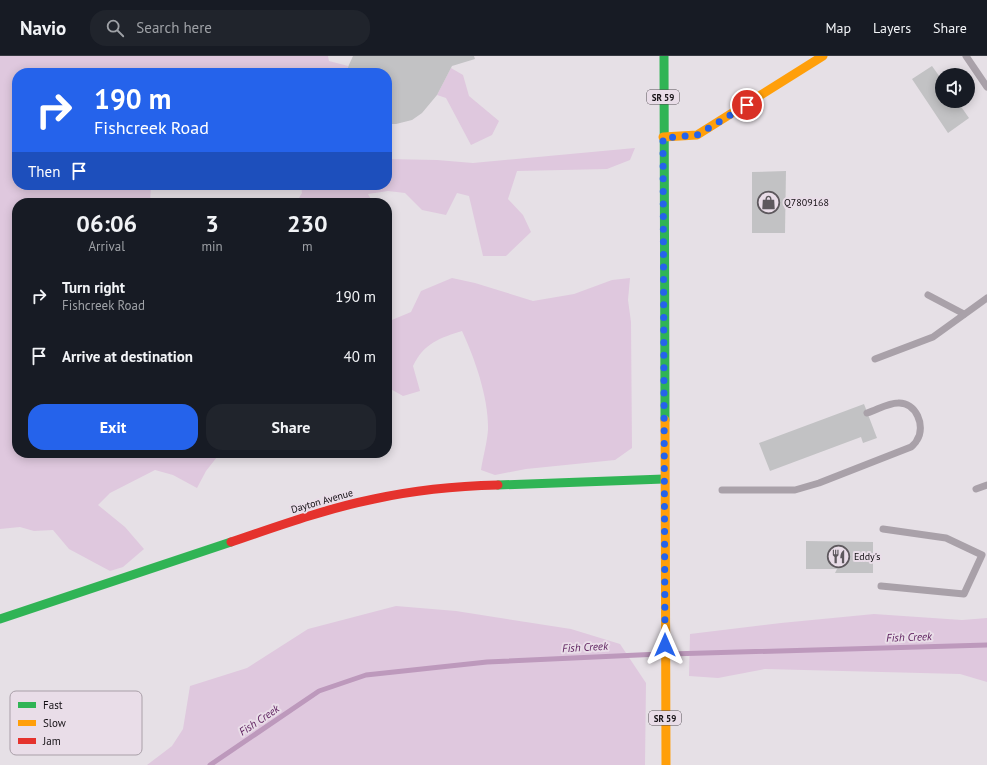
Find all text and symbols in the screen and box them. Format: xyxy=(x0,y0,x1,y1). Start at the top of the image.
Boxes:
search box xyxy=(90,10,370,46)
text: Navio xyxy=(20,16,66,40)
icon: search xyxy=(104,17,126,39)
text: Search here xyxy=(136,18,212,37)
text: Map xyxy=(825,19,851,37)
text: Layers xyxy=(873,19,911,37)
text: Share xyxy=(933,19,967,37)
map controls xyxy=(935,68,975,108)
button: sound xyxy=(935,68,975,108)
text: 190 m xyxy=(94,80,171,117)
icon: right xyxy=(28,84,80,136)
pin xyxy=(730,88,764,122)
road number: SR 59 xyxy=(647,90,679,104)
icon: arrive xyxy=(736,94,758,116)
text: Fishcreek Road xyxy=(94,116,209,139)
icon: arrive xyxy=(68,160,90,182)
text: Then xyxy=(28,162,60,181)
shop icon: Q7809168 xyxy=(755,189,781,215)
place label: Q7809168 xyxy=(784,196,829,209)
text: 06:06 xyxy=(76,208,137,239)
text: 3 xyxy=(205,208,219,239)
text: 230 xyxy=(287,208,328,239)
text: Arrival xyxy=(89,238,125,255)
text: min xyxy=(201,238,223,255)
text: m xyxy=(302,238,313,255)
text: Turn right xyxy=(62,278,125,297)
icon: right xyxy=(28,285,50,307)
text: 190 m xyxy=(335,287,376,306)
text: Fishcreek Road xyxy=(62,297,145,314)
icon: arrive xyxy=(28,345,50,367)
text: Arrive at destination xyxy=(62,347,193,366)
text: 40 m xyxy=(343,347,376,366)
button: Exit xyxy=(28,404,198,450)
button: Share xyxy=(206,404,376,450)
street label: Dayton Avenue xyxy=(290,486,354,516)
restaurant icon: Eddy's xyxy=(826,543,852,569)
place label: Eddy's xyxy=(854,550,881,563)
position arrow xyxy=(644,624,686,666)
water label: Fish Creek xyxy=(886,629,933,645)
water label: Fish Creek xyxy=(562,639,609,655)
legend xyxy=(10,691,142,755)
text: Fast xyxy=(43,698,63,712)
water label: Fish Creek xyxy=(236,701,283,739)
road number: SR 59 xyxy=(649,711,681,725)
text: Slow xyxy=(43,716,66,730)
text: Jam xyxy=(42,734,61,748)

